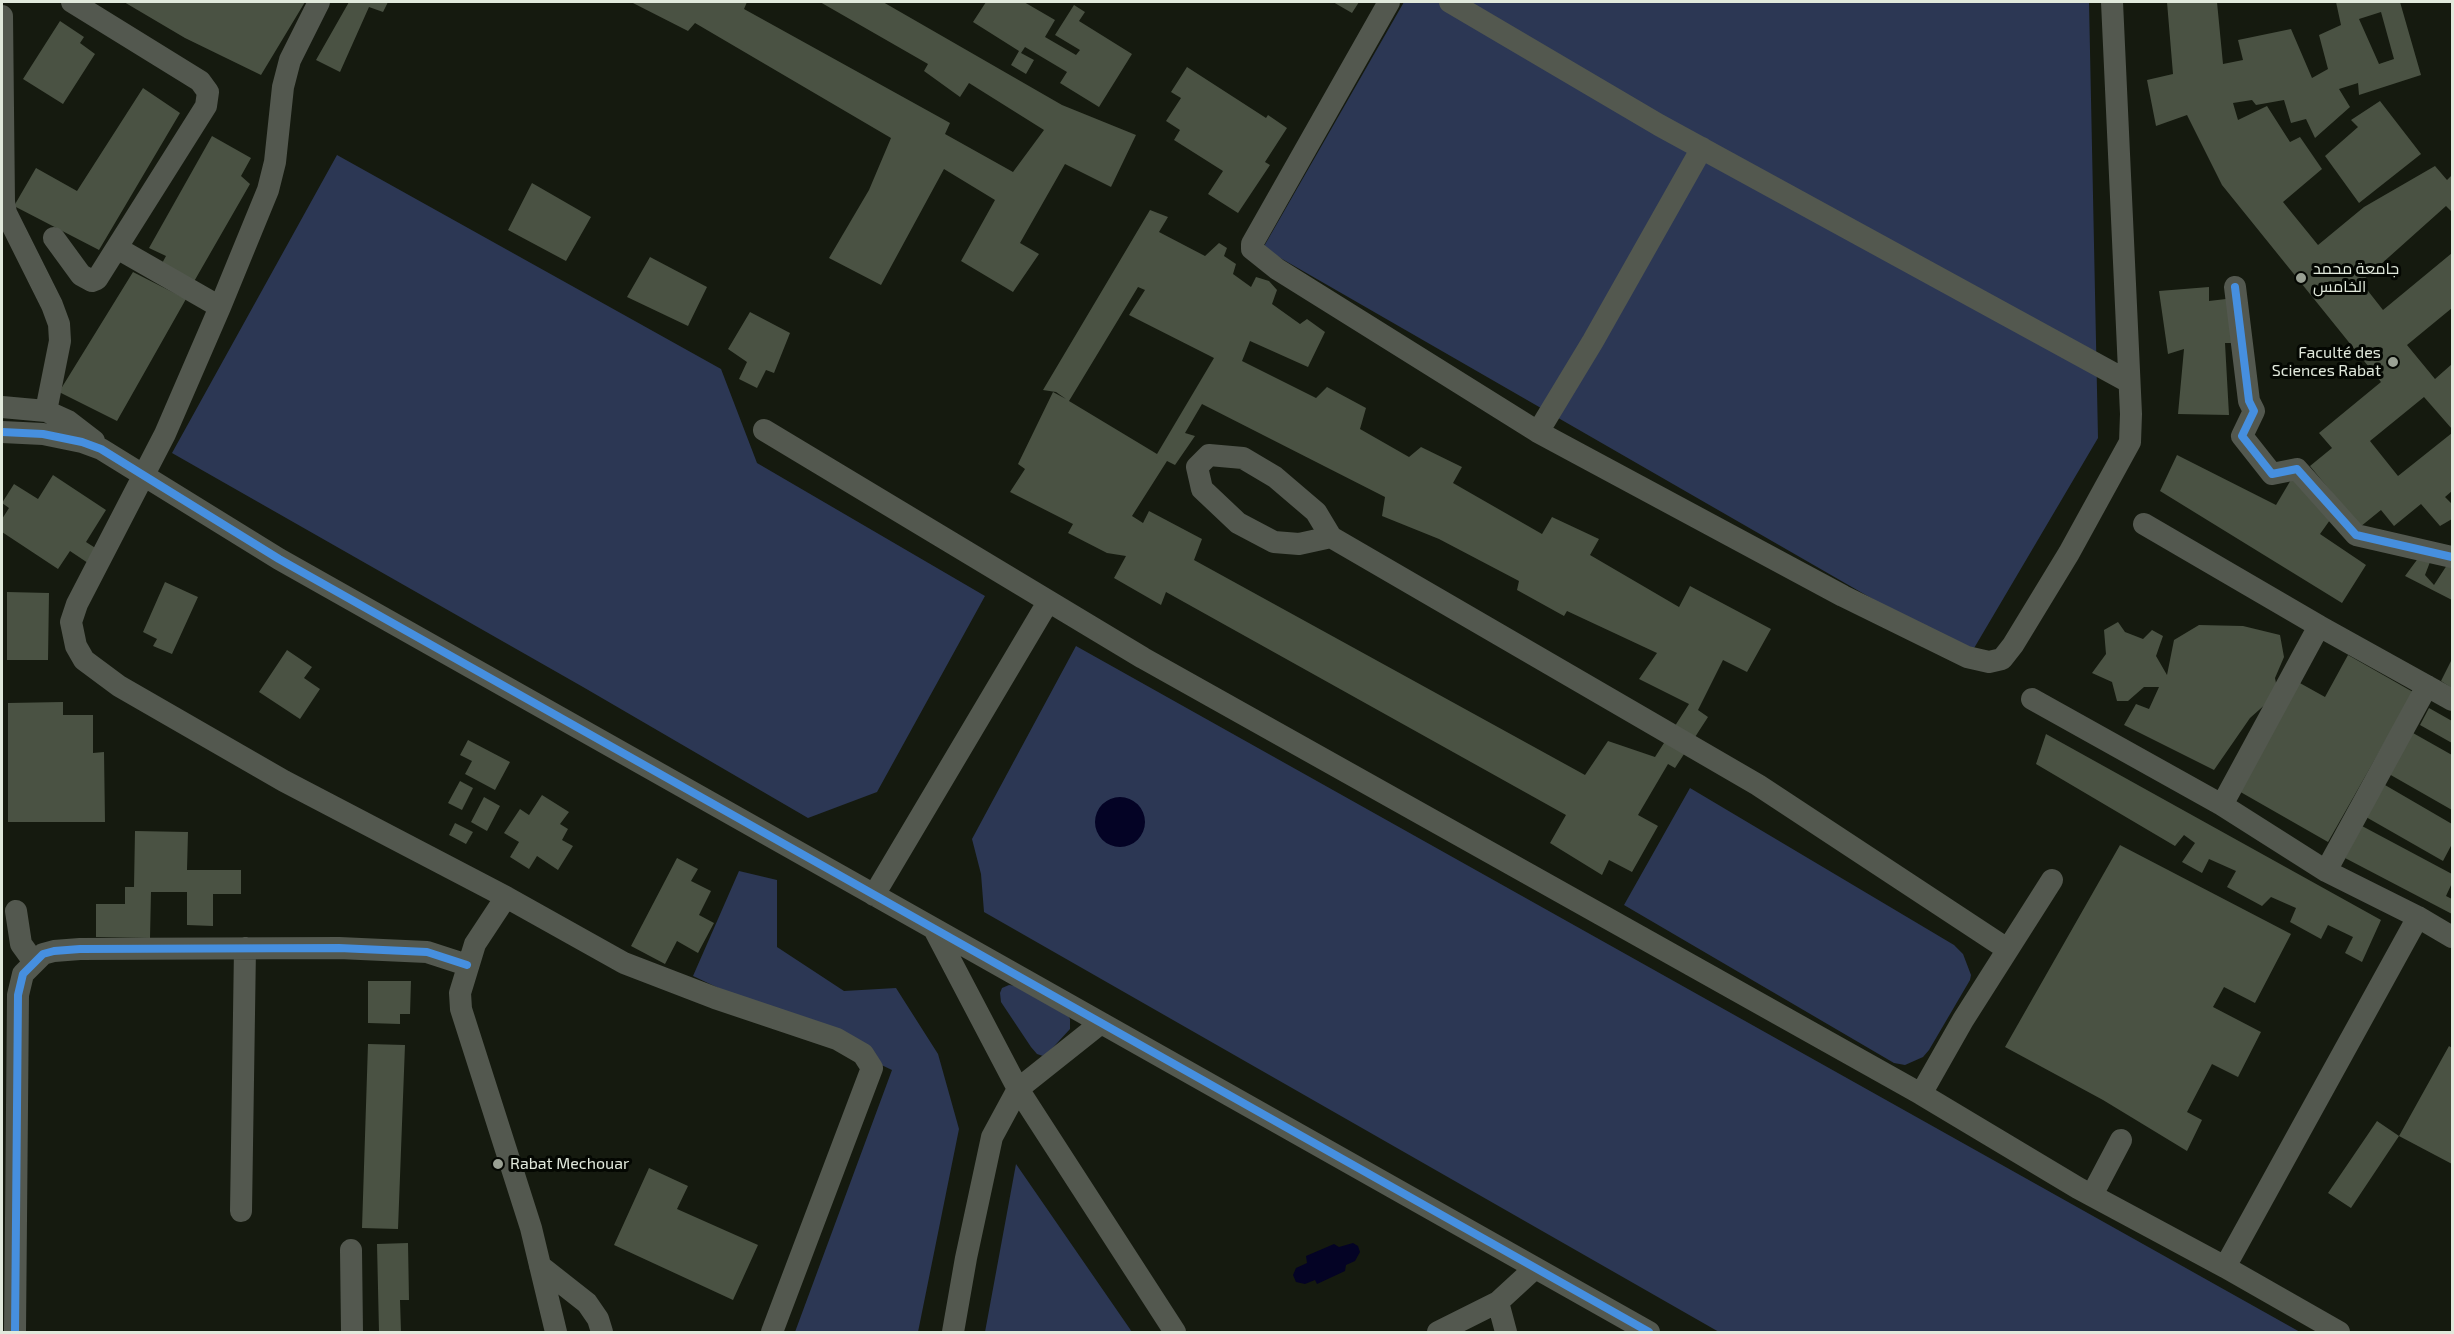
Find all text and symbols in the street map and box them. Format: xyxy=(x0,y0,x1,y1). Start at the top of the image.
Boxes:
place label: جامعة محمد الخامس xyxy=(2313,259,2399,297)
marker: جامعة محمد الخامس xyxy=(2294,271,2308,285)
place label: Faculté des Sciences Rabat xyxy=(2272,343,2381,381)
marker: Faculté des Sciences Rabat xyxy=(2386,355,2400,369)
place label: Rabat Mechouar xyxy=(510,1154,629,1174)
marker: Rabat Mechouar xyxy=(491,1157,505,1171)

